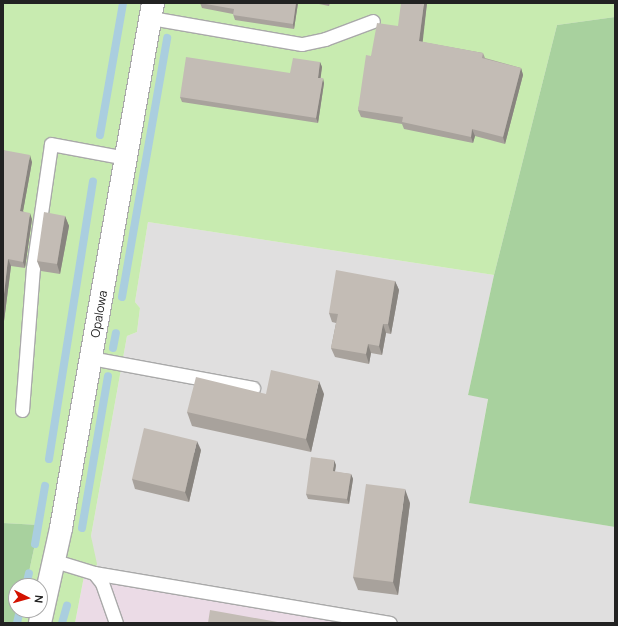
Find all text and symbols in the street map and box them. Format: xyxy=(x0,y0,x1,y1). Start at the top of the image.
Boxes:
street label: Opalowa xyxy=(88,289,110,339)
north arrow xyxy=(8,578,48,618)
text: N xyxy=(32,594,47,604)

